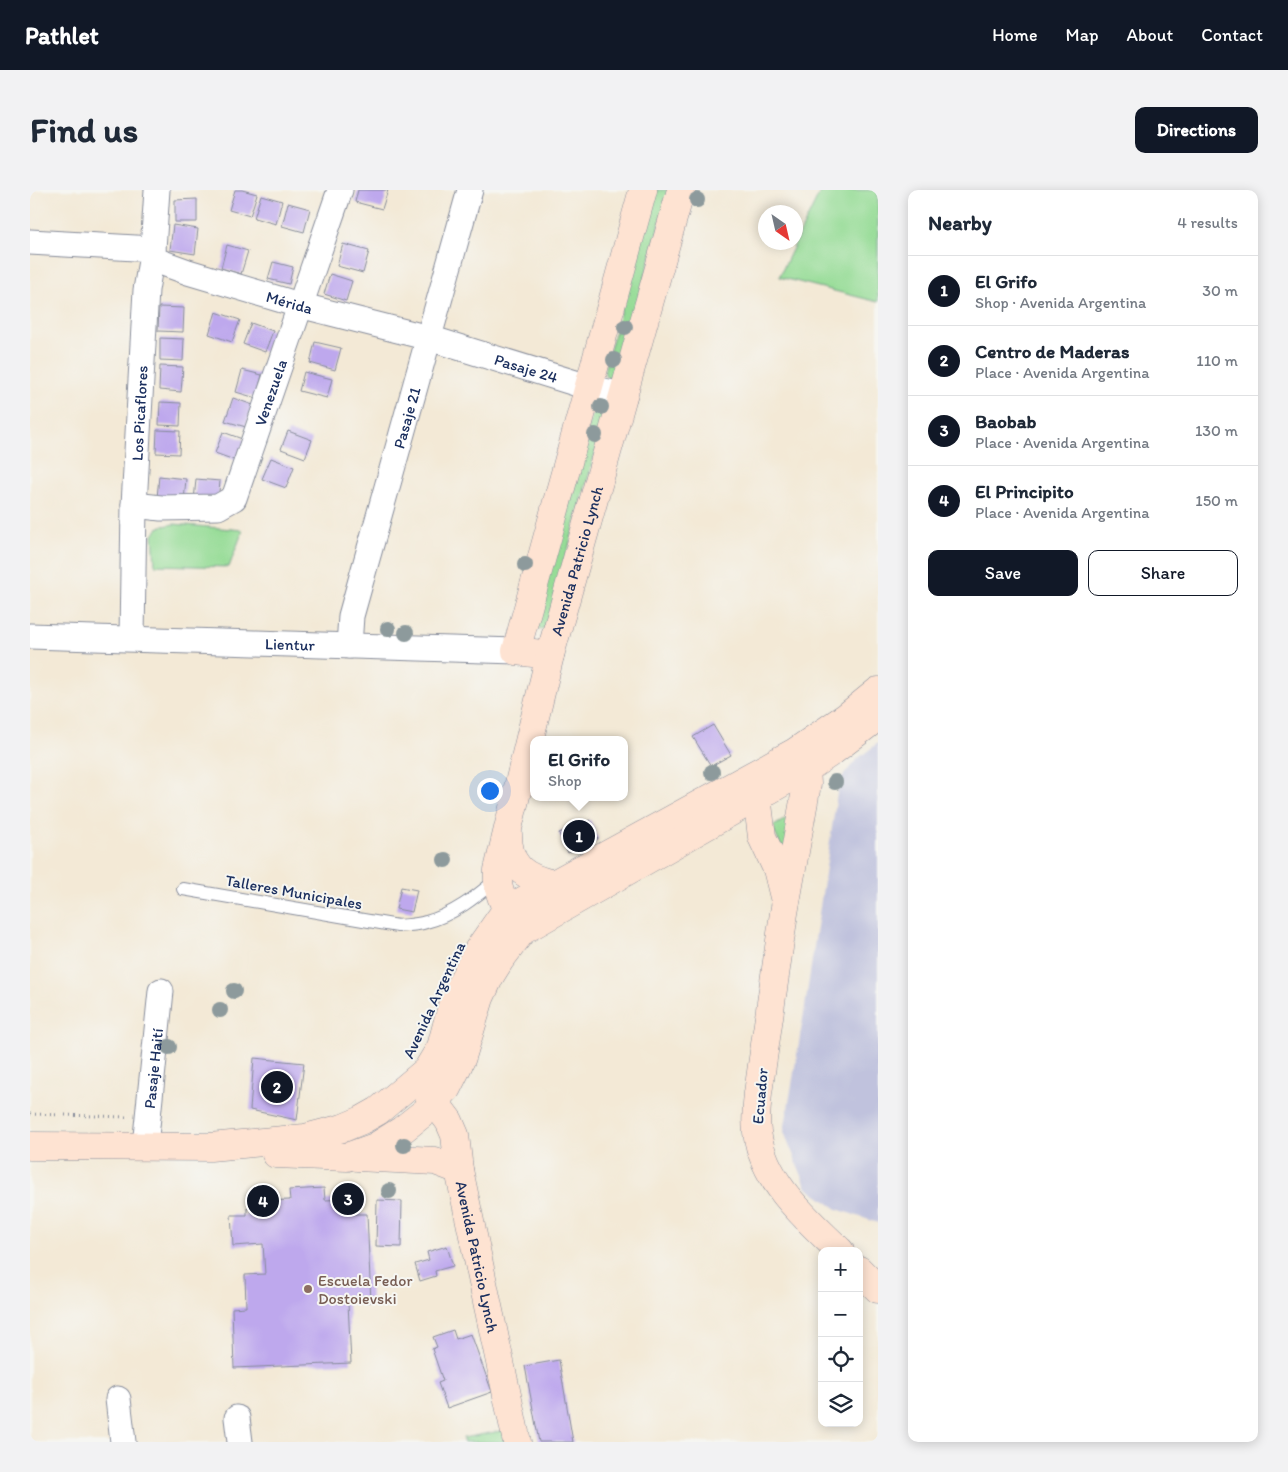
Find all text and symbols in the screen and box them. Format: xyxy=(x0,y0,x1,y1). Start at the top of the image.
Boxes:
text: Pathlet xyxy=(25,21,99,50)
text: Home xyxy=(992,24,1038,46)
text: Map xyxy=(1066,24,1099,46)
text: About xyxy=(1127,24,1173,46)
text: Contact xyxy=(1201,24,1263,46)
button: Directions xyxy=(1135,107,1258,153)
text: Find us xyxy=(30,109,138,151)
north arrow xyxy=(758,205,803,250)
text: Nearby xyxy=(928,210,992,235)
text: 4 results xyxy=(1177,213,1238,232)
text: El Grifo xyxy=(975,270,1037,293)
text: 1 xyxy=(940,281,948,300)
text: 30 m xyxy=(1202,281,1238,300)
street label: Mérida xyxy=(264,286,315,318)
text: Shop · Avenida Argentina xyxy=(975,293,1146,312)
text: Centro de Maderas xyxy=(975,340,1129,363)
street label: Pasaje 24 xyxy=(492,349,561,387)
text: 2 xyxy=(940,351,948,370)
text: 110 m xyxy=(1196,351,1238,370)
street label: Venezuela xyxy=(250,357,291,428)
text: Place · Avenida Argentina xyxy=(975,363,1150,382)
street label: Los Picaflores xyxy=(127,365,151,461)
street label: Pasaje 21 xyxy=(389,384,424,451)
text: Baobab xyxy=(975,410,1036,433)
text: 3 xyxy=(940,421,948,440)
text: 130 m xyxy=(1195,421,1238,440)
text: Place · Avenida Argentina xyxy=(975,433,1150,452)
text: El Principito xyxy=(975,480,1074,503)
street label: Avenida Patricio Lynch xyxy=(546,483,607,638)
text: 4 xyxy=(939,491,949,510)
text: 150 m xyxy=(1195,491,1238,510)
text: Place · Avenida Argentina xyxy=(975,503,1150,522)
button: Save xyxy=(928,550,1078,596)
button: Share xyxy=(1088,550,1238,596)
street label: Lientur xyxy=(265,634,316,654)
popup xyxy=(530,736,628,801)
text: El Grifo xyxy=(548,748,610,771)
text: Shop xyxy=(548,771,582,790)
your location xyxy=(477,778,503,804)
pin: 1 xyxy=(563,817,595,855)
street label: Talleres Municipales xyxy=(224,871,364,913)
street label: Avenida Argentina xyxy=(399,938,470,1061)
street label: Pasaje Haití xyxy=(139,1027,167,1110)
street label: Ecuador xyxy=(748,1067,772,1125)
pin: 2 xyxy=(261,1068,293,1106)
street label: Avenida Patricio Lynch xyxy=(452,1179,503,1335)
pin: 3 xyxy=(332,1180,364,1218)
pin: 4 xyxy=(247,1182,279,1220)
map controls xyxy=(818,1247,863,1427)
button: + xyxy=(818,1247,863,1292)
place label: Escuela Fedor Dostoievski xyxy=(318,1271,412,1308)
marker: Escuela Fedor Dostoievski xyxy=(302,1283,314,1295)
button: − xyxy=(818,1292,863,1337)
button: locate xyxy=(818,1337,863,1382)
button: layers xyxy=(818,1382,863,1427)

